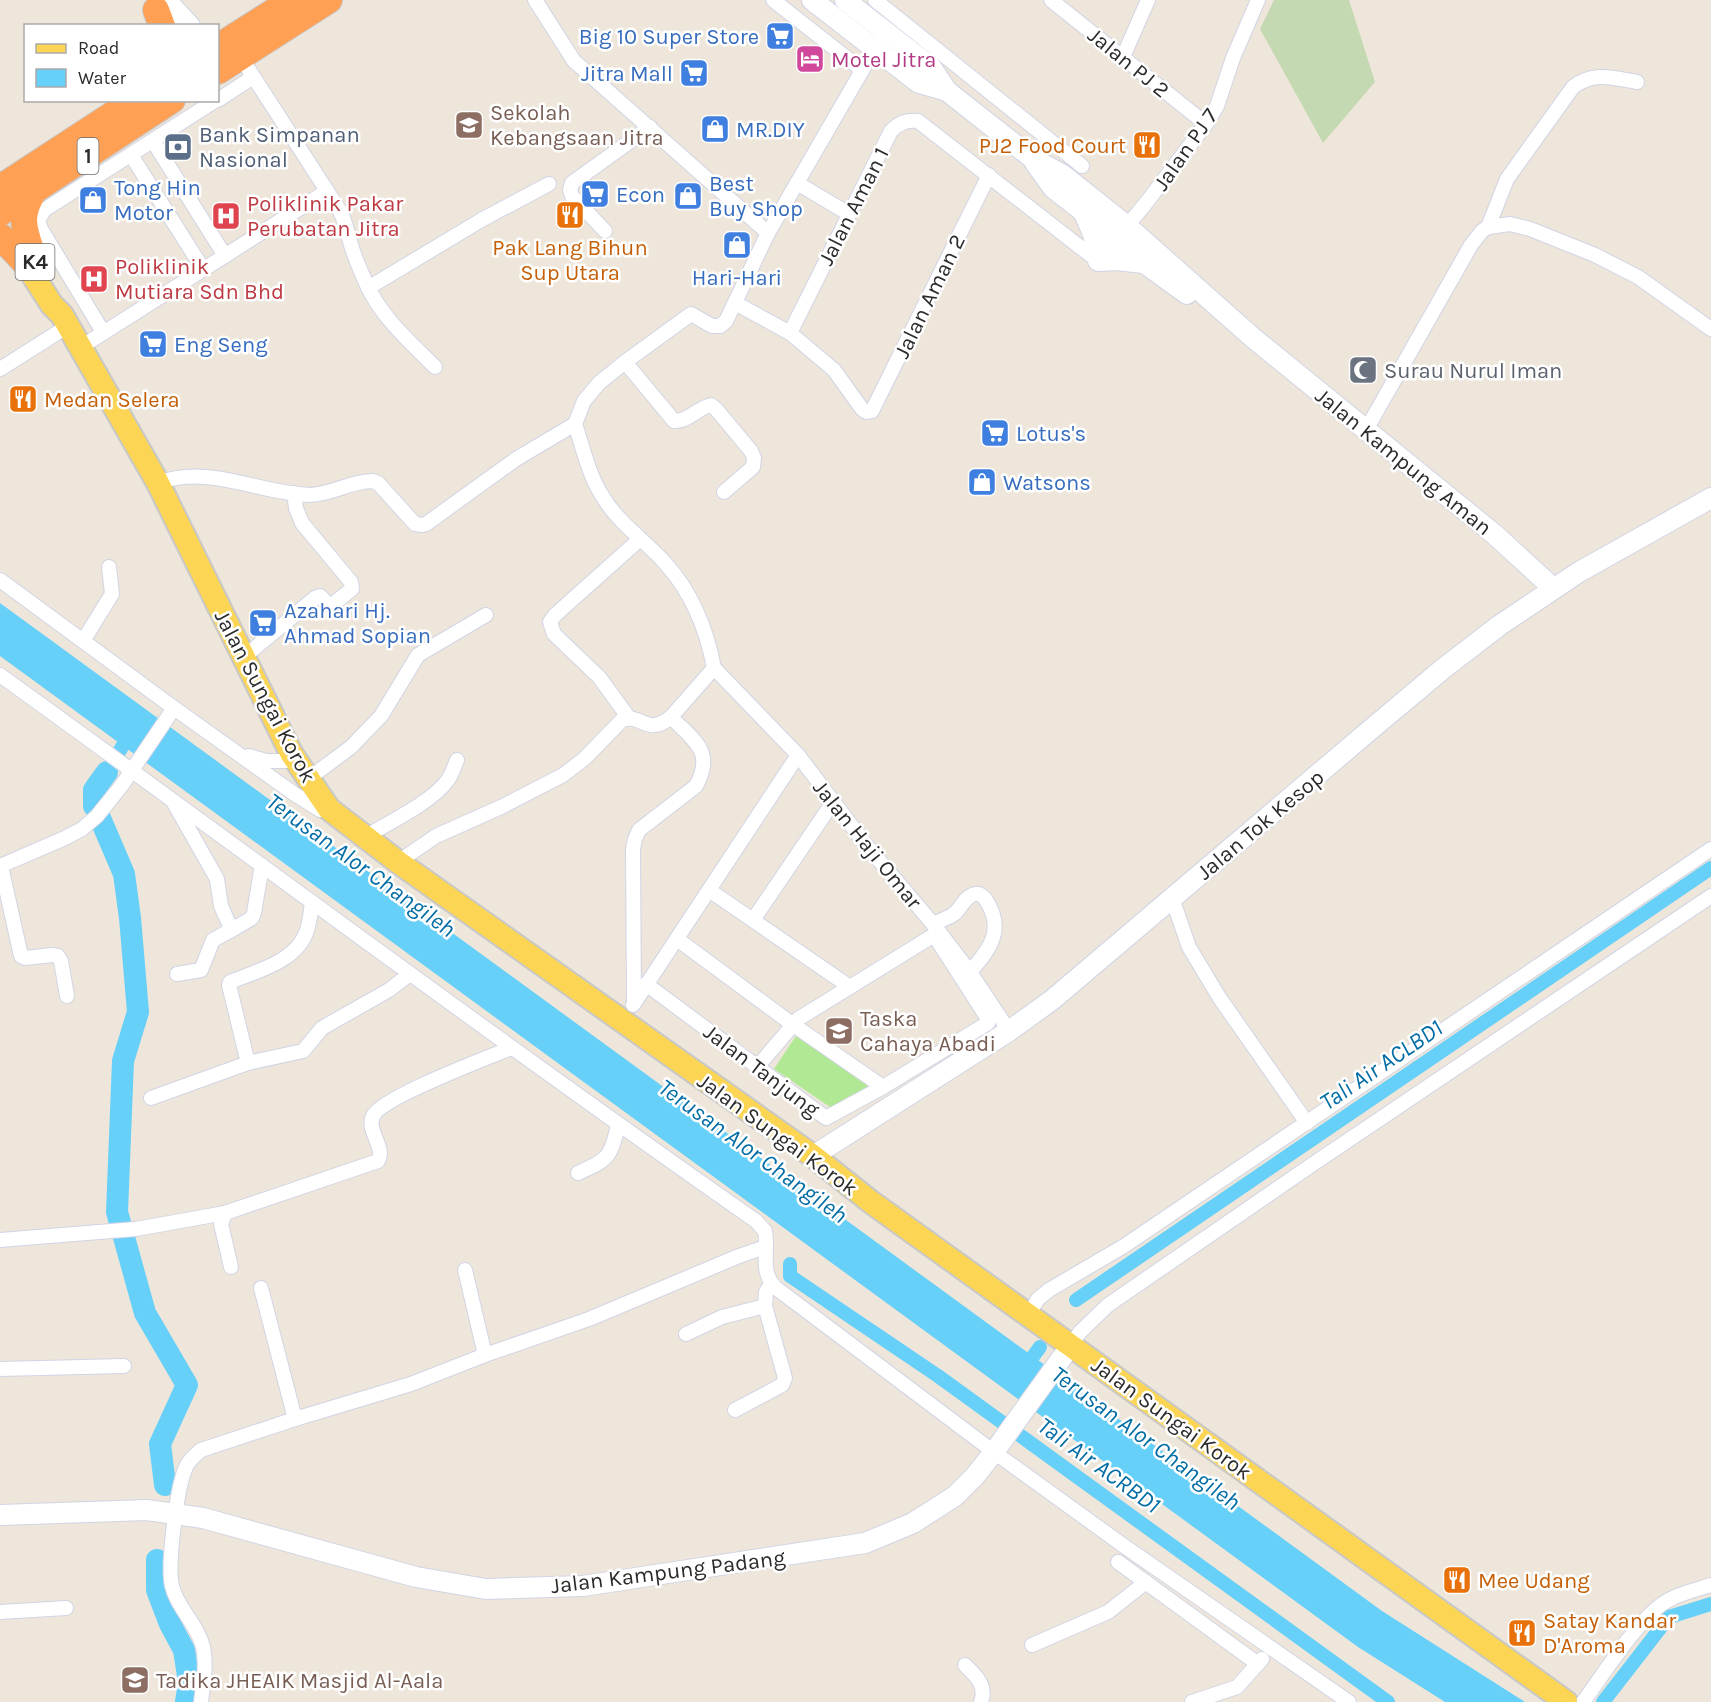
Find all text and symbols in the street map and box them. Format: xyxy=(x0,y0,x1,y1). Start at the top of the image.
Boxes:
supermarket icon: Big 10 Super Store xyxy=(764,20,796,52)
street label: Jalan PJ 2 xyxy=(1083,22,1174,103)
legend xyxy=(24,24,219,102)
place label: Big 10 Super Store xyxy=(579,24,759,50)
text: Road xyxy=(78,37,119,59)
hotel icon: Motel Jitra xyxy=(794,43,826,75)
place label: Motel Jitra xyxy=(831,47,936,73)
supermarket icon: Jitra Mall xyxy=(678,57,710,89)
place label: Jitra Mall xyxy=(581,61,673,87)
text: Water xyxy=(78,67,126,89)
place label: Sekolah Kebangsaan Jitra xyxy=(490,100,664,151)
street label: Jalan PJ 7 xyxy=(1148,103,1224,196)
school or university icon: Sekolah Kebangsaan Jitra xyxy=(453,109,485,141)
shop icon: MR.DIY xyxy=(699,113,731,145)
place label: MR.DIY xyxy=(736,117,805,143)
place label: Bank Simpanan Nasional xyxy=(199,122,360,173)
restaurant icon: PJ2 Food Court xyxy=(1131,129,1163,161)
bank icon: Bank Simpanan Nasional xyxy=(162,131,194,163)
place label: PJ2 Food Court xyxy=(979,133,1126,159)
road number: 1 xyxy=(78,138,98,174)
street label: Jalan Aman 1 xyxy=(813,143,895,270)
place label: Best Buy Shop xyxy=(709,171,803,222)
place label: Tong Hin Motor xyxy=(114,175,201,226)
supermarket icon: Econ xyxy=(579,178,611,210)
shop icon: Best Buy Shop xyxy=(672,180,704,212)
place label: Econ xyxy=(616,182,665,208)
shop icon: Tong Hin Motor xyxy=(77,184,109,216)
place label: Poliklinik Pakar Perubatan Jitra xyxy=(247,191,403,242)
restaurant icon: Pak Lang Bihun Sup Utara xyxy=(554,199,586,231)
hospital icon: Poliklinik Pakar Perubatan Jitra xyxy=(210,200,242,232)
shop icon: Hari-Hari xyxy=(721,229,753,261)
street label: Jalan Aman 2 xyxy=(889,230,971,363)
place label: Pak Lang Bihun Sup Utara xyxy=(492,235,648,286)
road number: K4 xyxy=(15,244,54,280)
place label: Poliklinik Mutiara Sdn Bhd xyxy=(115,254,284,305)
hospital icon: Poliklinik Mutiara Sdn Bhd xyxy=(78,263,110,295)
place label: Hari-Hari xyxy=(692,265,782,291)
supermarket icon: Eng Seng xyxy=(137,328,169,360)
place label: Eng Seng xyxy=(174,332,268,358)
mosque icon: Surau Nurul Iman xyxy=(1347,354,1379,386)
place label: Surau Nurul Iman xyxy=(1384,358,1562,384)
restaurant icon: Medan Selera xyxy=(7,383,39,415)
street label: Jalan Kampung Aman xyxy=(1310,383,1497,541)
place label: Medan Selera xyxy=(44,387,180,413)
supermarket icon: Lotus's xyxy=(979,417,1011,449)
place label: Lotus's xyxy=(1016,421,1086,447)
shop icon: Watsons xyxy=(966,466,998,498)
place label: Watsons xyxy=(1003,470,1091,496)
place label: Azahari Hj. Ahmad Sopian xyxy=(284,598,431,649)
street label: Jalan Sungai Korok xyxy=(209,606,322,787)
supermarket icon: Azahari Hj. Ahmad Sopian xyxy=(247,607,279,639)
street label: Jalan Tok Kesop xyxy=(1192,764,1329,885)
street label: Jalan Haji Omar xyxy=(807,775,927,914)
water label: Terusan Alor Changileh xyxy=(261,787,461,943)
place label: Taska Cahaya Abadi xyxy=(860,1006,996,1057)
water label: Tali Air ACLBD1 xyxy=(1314,1014,1448,1116)
school or university icon: Taska Cahaya Abadi xyxy=(823,1015,855,1047)
street label: Jalan Tanjung xyxy=(698,1019,825,1123)
street label: Jalan Sungai Korok xyxy=(692,1068,863,1202)
water label: Terusan Alor Changileh xyxy=(653,1073,853,1229)
street label: Jalan Sungai Korok xyxy=(1086,1352,1257,1486)
water label: Terusan Alor Changileh xyxy=(1046,1360,1246,1516)
water label: Tali Air ACRBD1 xyxy=(1032,1411,1166,1519)
street label: Jalan Kampung Padang xyxy=(549,1545,787,1599)
restaurant icon: Mee Udang xyxy=(1441,1564,1473,1596)
place label: Mee Udang xyxy=(1478,1568,1590,1594)
place label: Satay Kandar D'Aroma xyxy=(1543,1608,1676,1659)
restaurant icon: Satay Kandar D'Aroma xyxy=(1506,1617,1538,1649)
school or university icon: Tadika JHEAIK Masjid Al-Aala xyxy=(119,1664,151,1696)
place label: Tadika JHEAIK Masjid Al-Aala xyxy=(156,1668,443,1694)

